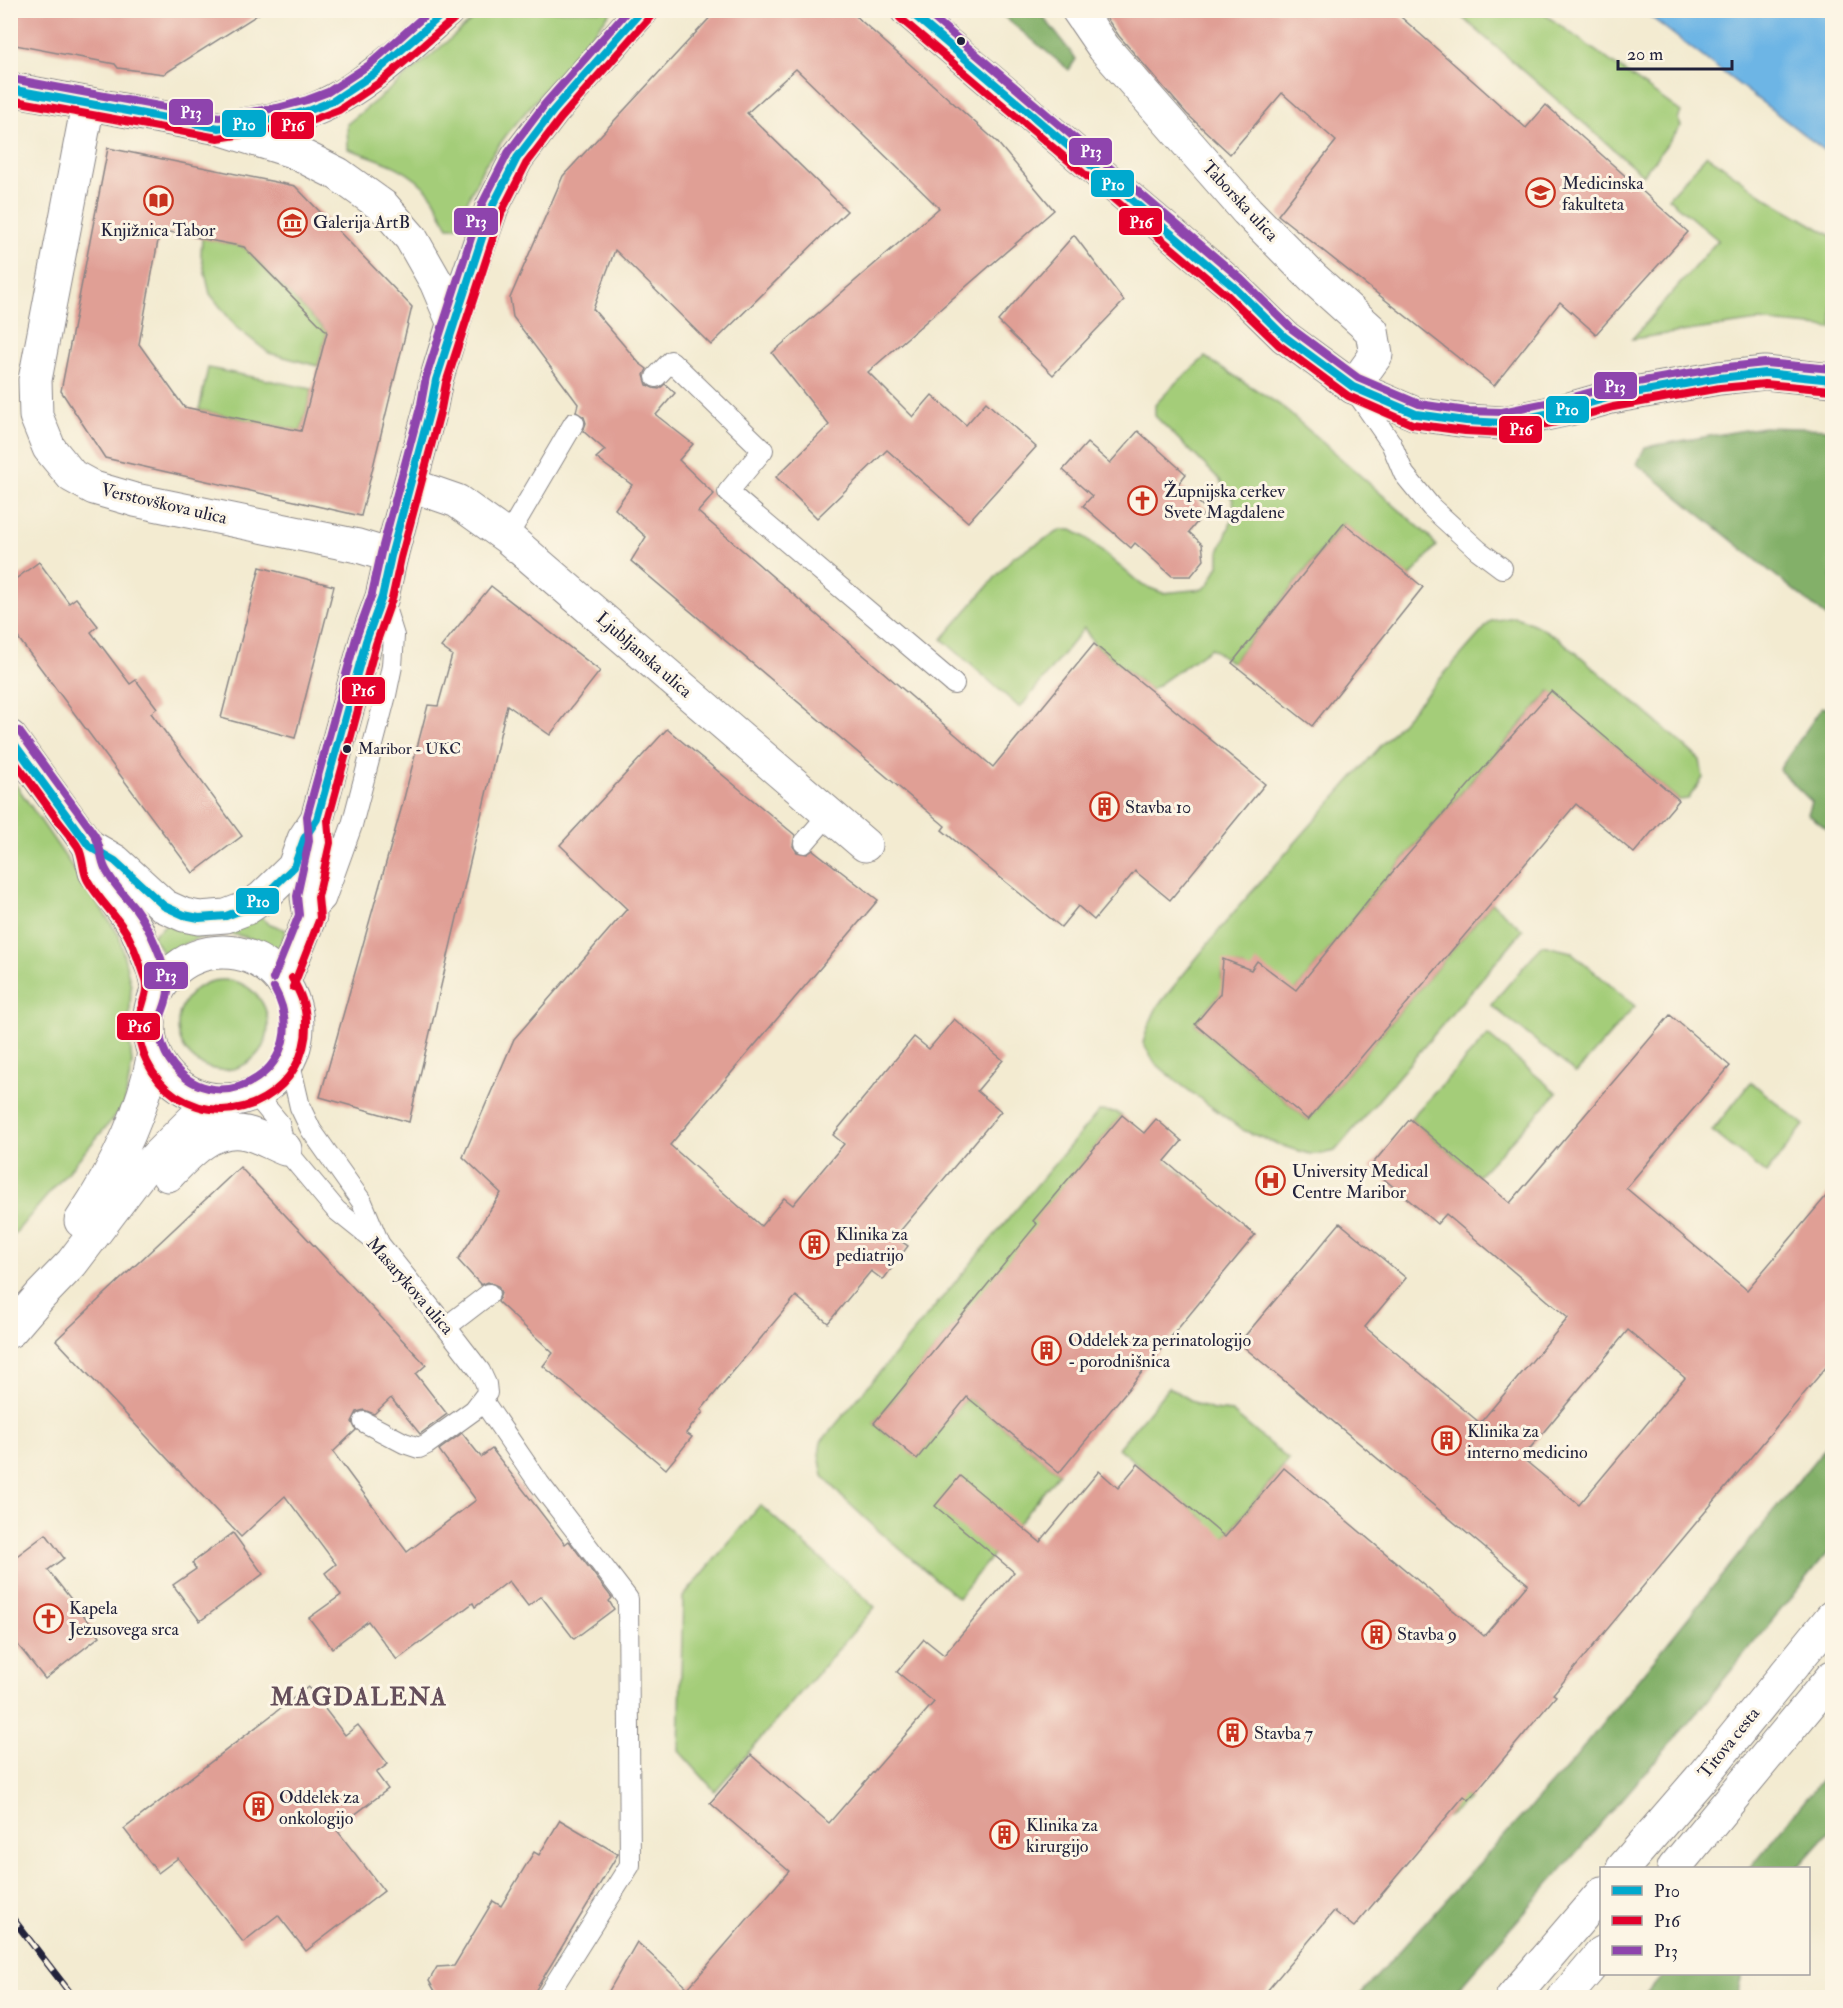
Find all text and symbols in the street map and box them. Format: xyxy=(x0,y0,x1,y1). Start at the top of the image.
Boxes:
scale bar xyxy=(1618,33,1732,71)
unlabelled marker xyxy=(955,35,967,47)
text: 20 m xyxy=(1627,43,1663,66)
line badge: P13 xyxy=(168,98,214,126)
text: P13 xyxy=(180,103,202,123)
line badge: P10 xyxy=(221,109,267,138)
line badge: P16 xyxy=(270,111,315,140)
text: P10 xyxy=(232,115,256,135)
text: P16 xyxy=(281,116,306,136)
line badge: P13 xyxy=(1068,137,1113,166)
text: P13 xyxy=(1080,142,1102,162)
street label: Taborska ulica xyxy=(1197,156,1284,247)
line badge: P10 xyxy=(1090,169,1135,198)
place label: Medicinska fakulteta xyxy=(1562,172,1644,216)
text: P10 xyxy=(1101,175,1125,195)
school or university icon: Medicinska fakulteta xyxy=(1525,177,1557,209)
library icon: Knjižnica Tabor xyxy=(142,185,174,217)
museum icon: Galerija ArtB xyxy=(276,206,308,238)
line badge: P13 xyxy=(453,207,499,236)
line badge: P16 xyxy=(1118,207,1163,236)
place label: Galerija ArtB xyxy=(313,211,410,234)
text: P13 xyxy=(465,212,487,232)
text: P16 xyxy=(1129,213,1154,233)
place label: Knjižnica Tabor xyxy=(101,219,216,242)
line badge: P13 xyxy=(1593,371,1638,400)
text: P13 xyxy=(1604,377,1626,397)
line badge: P10 xyxy=(1545,395,1590,424)
text: P10 xyxy=(1555,400,1579,420)
line badge: P16 xyxy=(1498,415,1543,444)
text: P16 xyxy=(1509,420,1534,440)
street label: Verstovškova ulica xyxy=(99,478,230,530)
place label: Župnijska cerkev Svete Magdalene xyxy=(1164,479,1285,524)
church icon: Župnijska cerkev Svete Magdalene xyxy=(1127,485,1159,517)
street label: Ljubljanska ulica xyxy=(591,607,697,703)
line badge: P16 xyxy=(341,676,386,705)
text: P16 xyxy=(351,681,376,701)
place label: Maribor - UKC xyxy=(358,739,461,759)
marker: Maribor - UKC xyxy=(341,743,353,755)
building icon: Stavba 10 xyxy=(1088,791,1120,823)
place label: Stavba 10 xyxy=(1125,796,1191,819)
line badge: P10 xyxy=(235,887,280,915)
text: P10 xyxy=(246,892,270,912)
line badge: P13 xyxy=(143,961,189,990)
text: P13 xyxy=(155,966,177,986)
line badge: P16 xyxy=(116,1012,161,1041)
text: P16 xyxy=(127,1017,152,1037)
place label: University Medical Centre Maribor xyxy=(1292,1160,1429,1204)
hospital icon: University Medical Centre Maribor xyxy=(1255,1165,1287,1197)
place label: Klinika za pediatrijo xyxy=(835,1223,908,1267)
building icon: Klinika za pediatrijo xyxy=(799,1228,831,1260)
street label: Masarykova ulica xyxy=(361,1232,459,1340)
place label: Oddelek za perinatologijo - porodnišnica xyxy=(1068,1329,1251,1373)
building icon: Oddelek za perinatologijo - porodnišnica xyxy=(1031,1334,1063,1366)
place label: Klinika za interno medicino xyxy=(1467,1420,1588,1464)
building icon: Klinika za interno medicino xyxy=(1430,1425,1462,1457)
place label: Kapela Jezusovega srca xyxy=(68,1597,179,1641)
church icon: Kapela Jezusovega srca xyxy=(32,1602,64,1634)
building icon: Stavba 9 xyxy=(1360,1618,1392,1650)
place label: Stavba 9 xyxy=(1397,1623,1457,1646)
district label: MAGDALENA xyxy=(269,1682,448,1713)
street label: Titova cesta xyxy=(1693,1702,1765,1783)
building icon: Stavba 7 xyxy=(1217,1717,1249,1749)
place label: Stavba 7 xyxy=(1254,1722,1313,1745)
place label: Oddelek za onkologijo xyxy=(279,1786,360,1830)
building icon: Oddelek za onkologijo xyxy=(242,1791,274,1823)
place label: Klinika za kirurgijo xyxy=(1026,1814,1098,1858)
building icon: Klinika za kirurgijo xyxy=(989,1819,1021,1851)
legend xyxy=(1600,1867,1810,1975)
text: P10 xyxy=(1654,1880,1680,1903)
text: P16 xyxy=(1654,1910,1681,1933)
text: P13 xyxy=(1654,1940,1678,1963)

